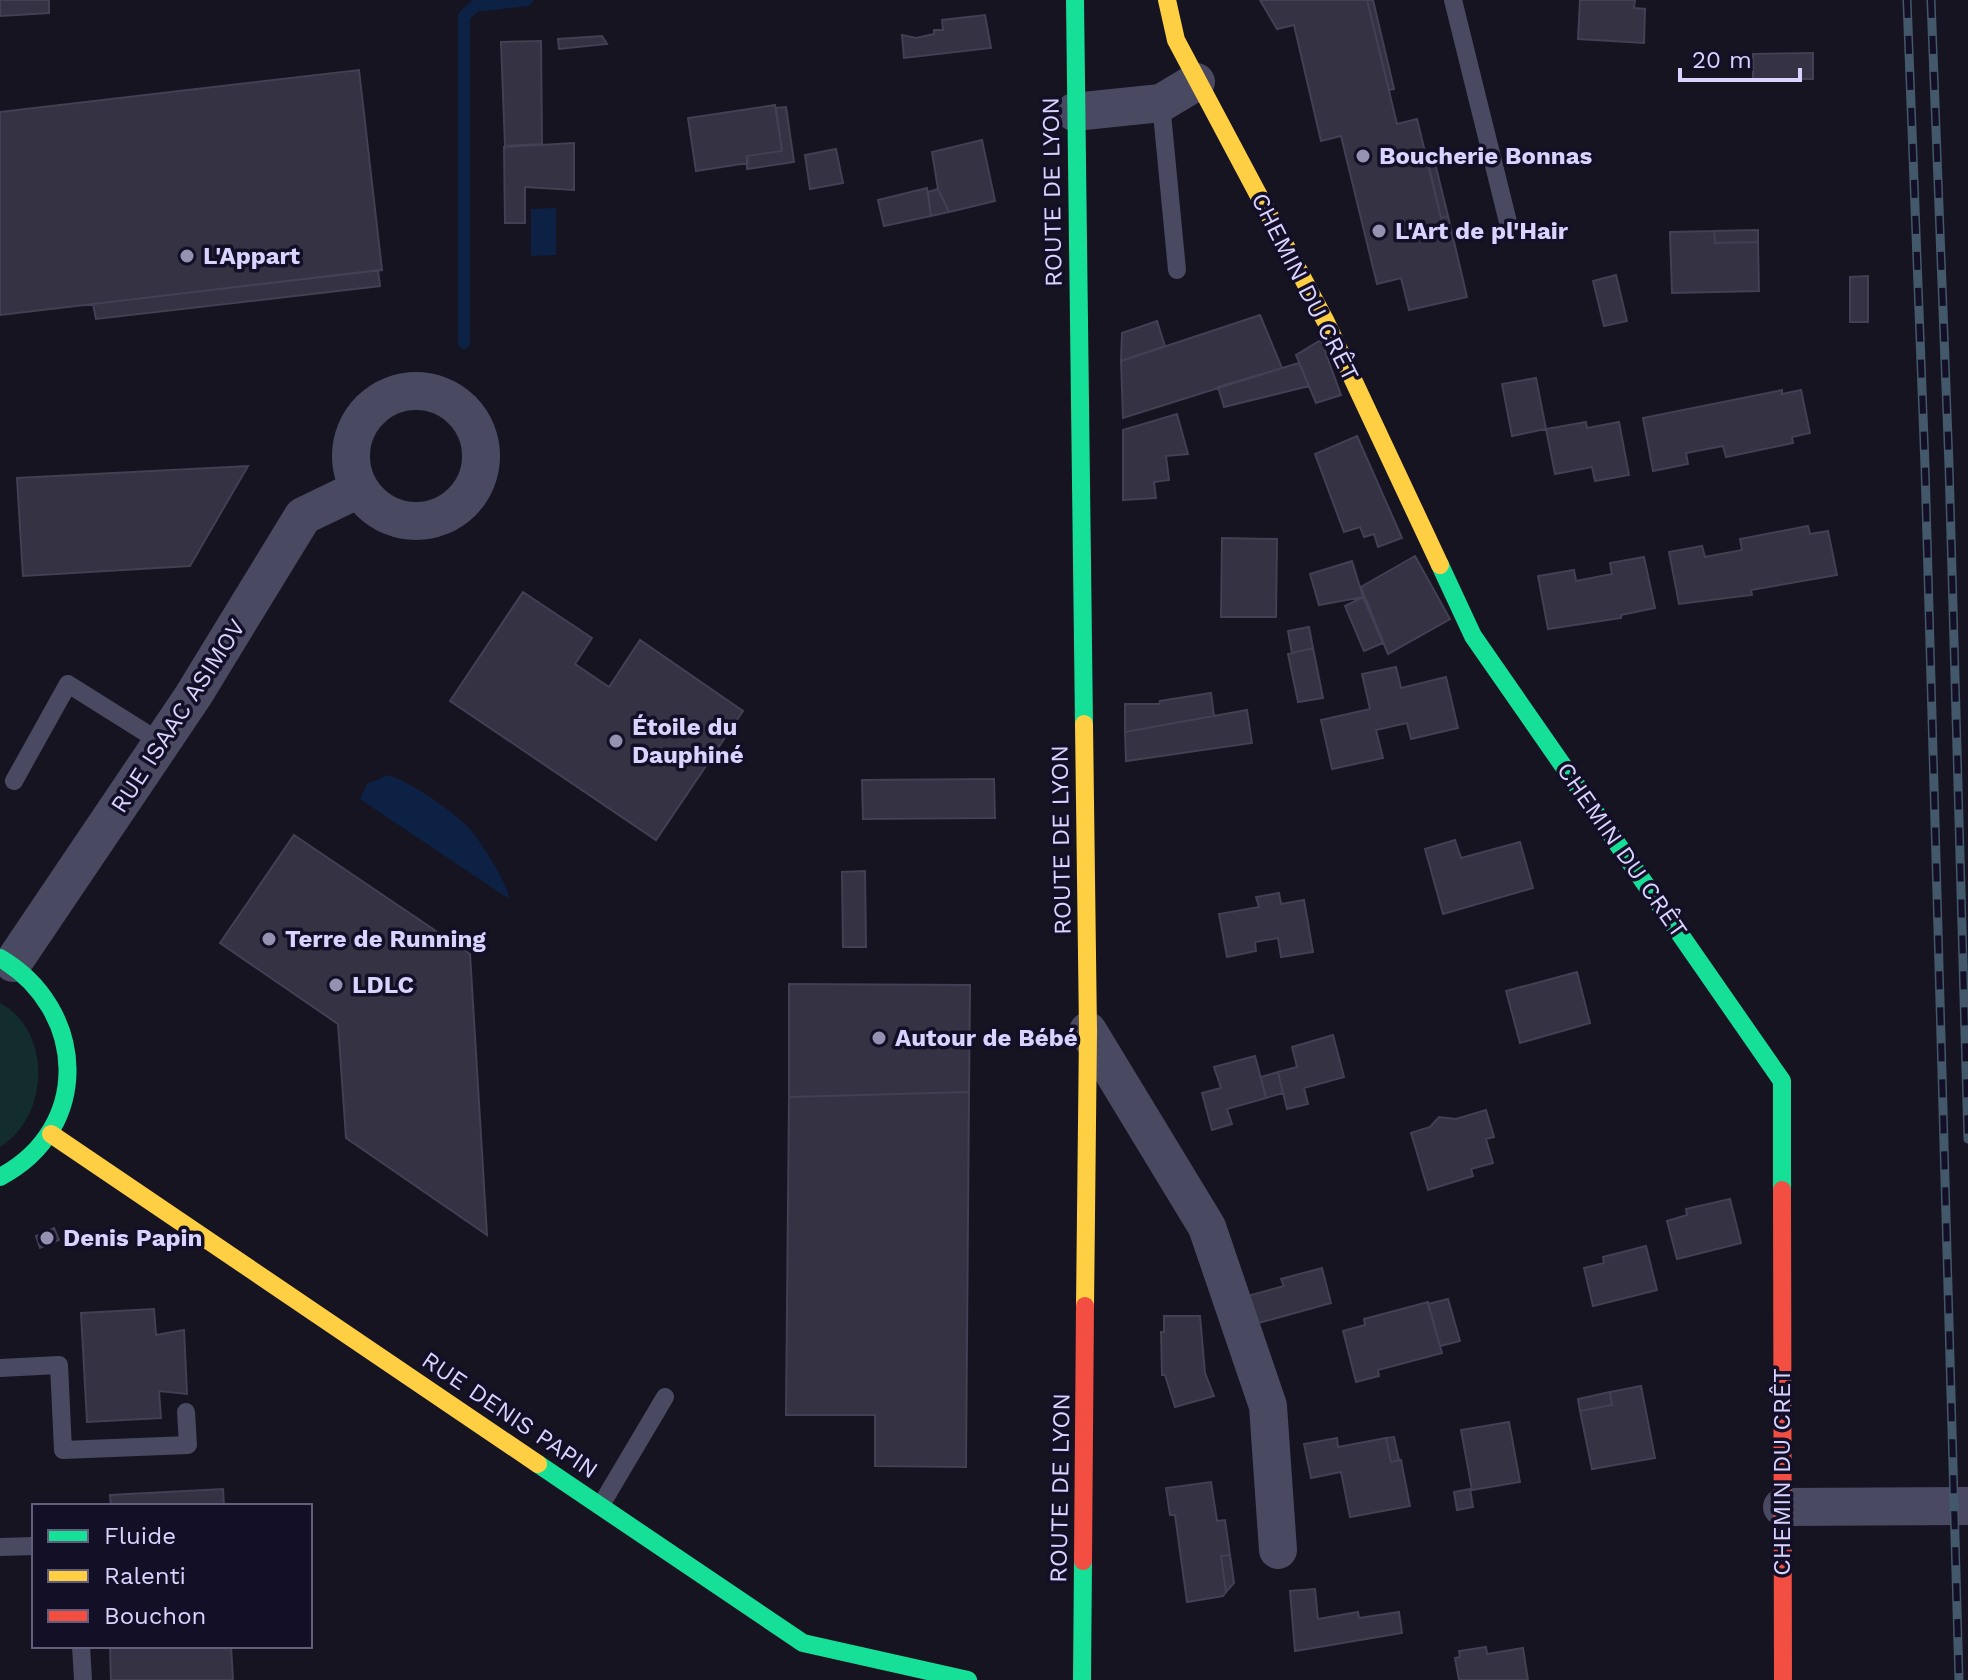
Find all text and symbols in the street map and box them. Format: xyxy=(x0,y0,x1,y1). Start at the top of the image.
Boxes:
scale bar xyxy=(1680,32,1800,82)
text: 20 m xyxy=(1692,46,1752,74)
street label: ROUTE DE LYON xyxy=(1036,97,1068,287)
place label: Boucherie Bonnas xyxy=(1379,142,1593,170)
marker: Boucherie Bonnas xyxy=(1354,147,1372,165)
street label: CHEMIN DU CRÊT xyxy=(1245,188,1365,386)
place label: L'Art de pl'Hair xyxy=(1395,217,1569,245)
marker: L'Art de pl'Hair xyxy=(1370,222,1388,240)
place label: L'Appart xyxy=(203,242,301,270)
marker: L'Appart xyxy=(178,247,196,265)
street label: RUE ISAAC ASIMOV xyxy=(105,614,251,818)
place label: Étoile du Dauphiné xyxy=(632,713,744,769)
marker: Étoile du Dauphiné xyxy=(607,732,625,750)
street label: ROUTE DE LYON xyxy=(1045,745,1077,935)
street label: CHEMIN DU CRÊT xyxy=(1551,757,1693,943)
place label: Terre de Running xyxy=(285,925,486,953)
marker: Terre de Running xyxy=(260,930,278,948)
place label: LDLC xyxy=(352,971,414,999)
marker: LDLC xyxy=(327,976,345,994)
place label: Autour de Bébé xyxy=(895,1024,1078,1052)
marker: Autour de Bébé xyxy=(870,1029,888,1047)
place label: Denis Papin xyxy=(63,1224,203,1252)
marker: Denis Papin xyxy=(38,1229,56,1247)
street label: RUE DENIS PAPIN xyxy=(417,1346,603,1484)
street label: CHEMIN DU CRÊT xyxy=(1768,1368,1796,1576)
street label: ROUTE DE LYON xyxy=(1044,1393,1076,1583)
legend xyxy=(32,1504,312,1648)
text: Fluide xyxy=(104,1522,176,1550)
text: Ralenti xyxy=(104,1562,186,1590)
text: Bouchon xyxy=(104,1602,206,1630)

